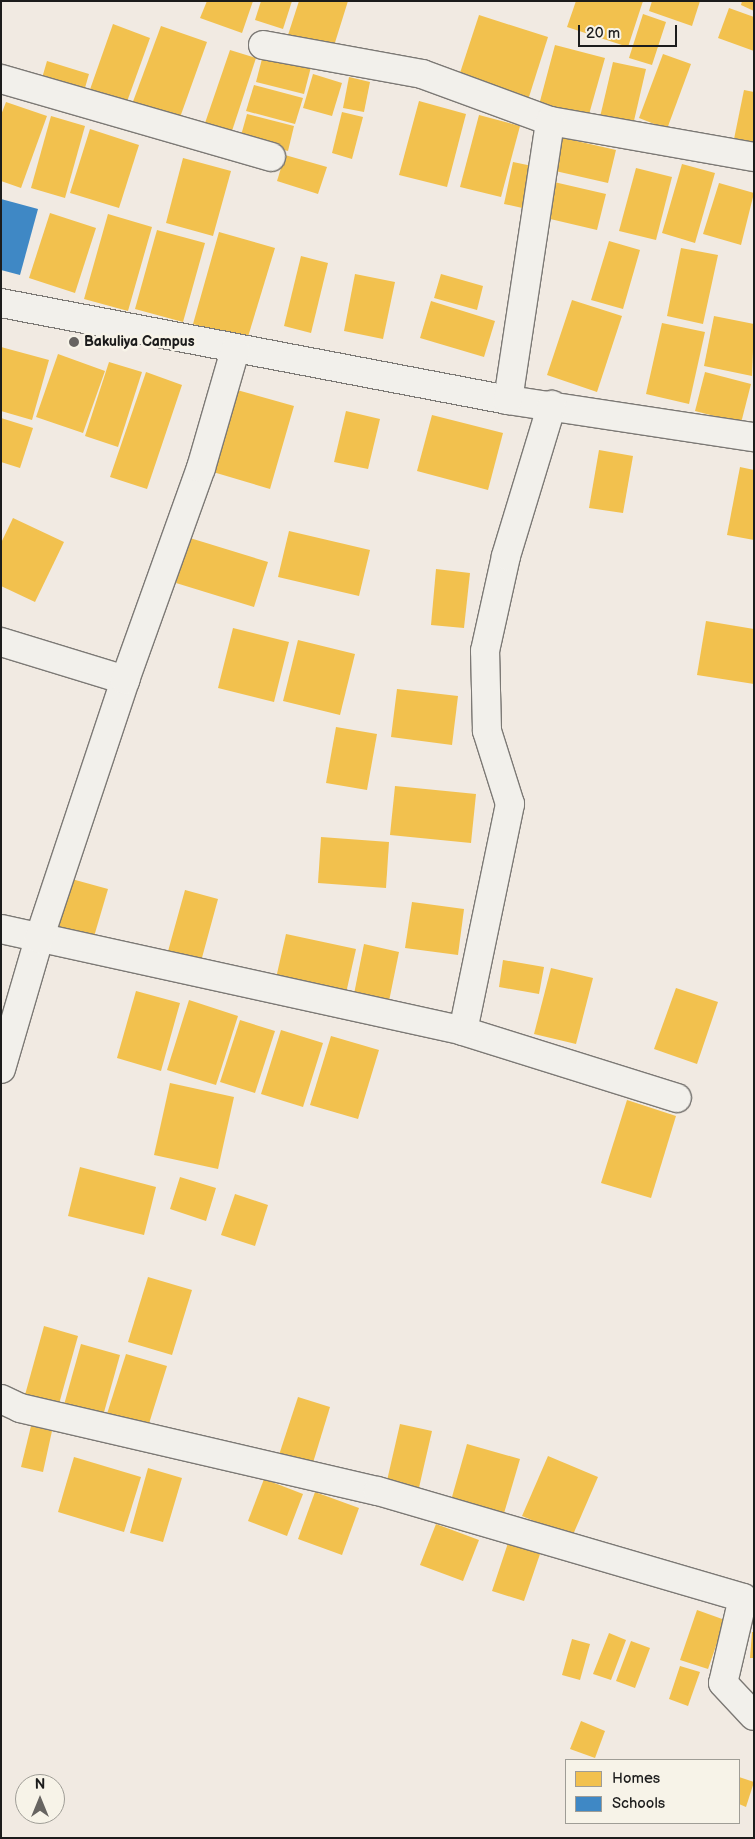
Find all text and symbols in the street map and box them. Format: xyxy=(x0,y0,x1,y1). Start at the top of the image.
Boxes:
scale bar xyxy=(580,15,679,47)
text: 20 m xyxy=(586,24,620,43)
place label: Bakuliya Campus xyxy=(84,334,195,350)
marker: Bakuliya Campus xyxy=(68,336,80,348)
legend xyxy=(565,1759,740,1824)
text: Homes xyxy=(612,1769,660,1788)
north arrow xyxy=(15,1774,65,1824)
text: N xyxy=(35,1776,45,1793)
text: Schools xyxy=(612,1794,665,1813)

